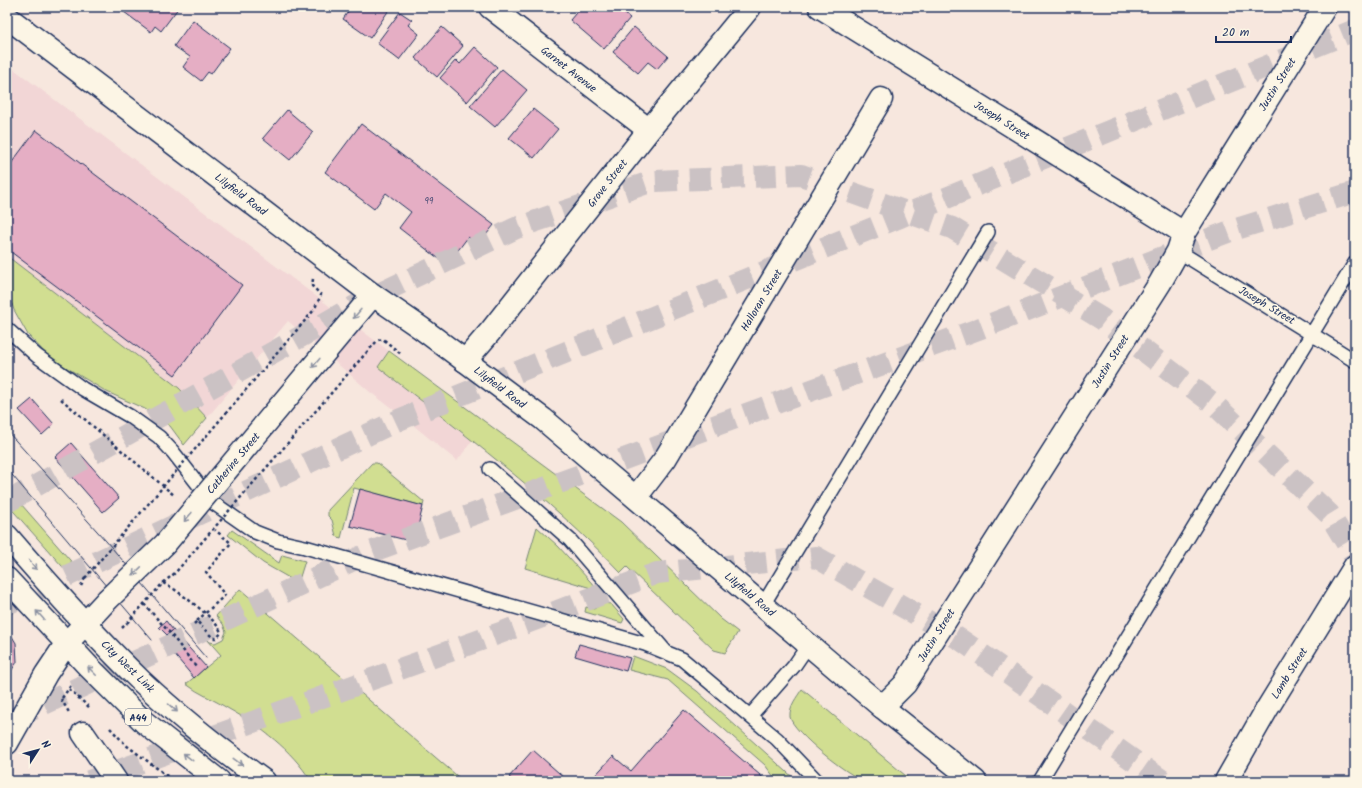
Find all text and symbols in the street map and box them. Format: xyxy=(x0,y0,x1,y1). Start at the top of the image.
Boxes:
scale bar xyxy=(1216,18,1291,44)
text: 20 m xyxy=(1222,23,1250,42)
street label: Garnet Avenue xyxy=(536,42,601,98)
street label: Justin Street xyxy=(1254,54,1302,115)
street label: Joseph Street xyxy=(970,96,1034,146)
street label: Grove Street xyxy=(583,155,633,212)
street label: Lilyfield Road xyxy=(210,169,271,221)
house number: 99 xyxy=(425,194,434,209)
street label: Halloran Street xyxy=(736,265,788,335)
street label: Joseph Street xyxy=(1235,282,1299,330)
one-way arrow xyxy=(352,309,361,319)
street label: Justin Street xyxy=(1087,331,1135,392)
one-way arrow xyxy=(312,358,321,368)
street label: Lilyfield Road xyxy=(469,362,530,414)
street label: Catherine Street xyxy=(202,428,266,499)
one-way arrow xyxy=(183,511,192,522)
one-way arrow xyxy=(28,560,37,571)
one-way arrow xyxy=(132,566,142,576)
street label: Lilyfield Road xyxy=(720,568,779,622)
street label: Justin Street xyxy=(913,605,961,666)
one-way arrow xyxy=(35,610,44,620)
street label: City West Link xyxy=(96,636,159,698)
street label: Lamb Street xyxy=(1267,644,1313,703)
one-way arrow xyxy=(87,666,97,676)
one-way arrow xyxy=(167,704,178,713)
road number: A44 xyxy=(125,709,151,725)
north arrow xyxy=(18,730,58,770)
text: N xyxy=(36,737,55,753)
one-way arrow xyxy=(183,753,194,761)
one-way arrow xyxy=(233,758,244,766)

